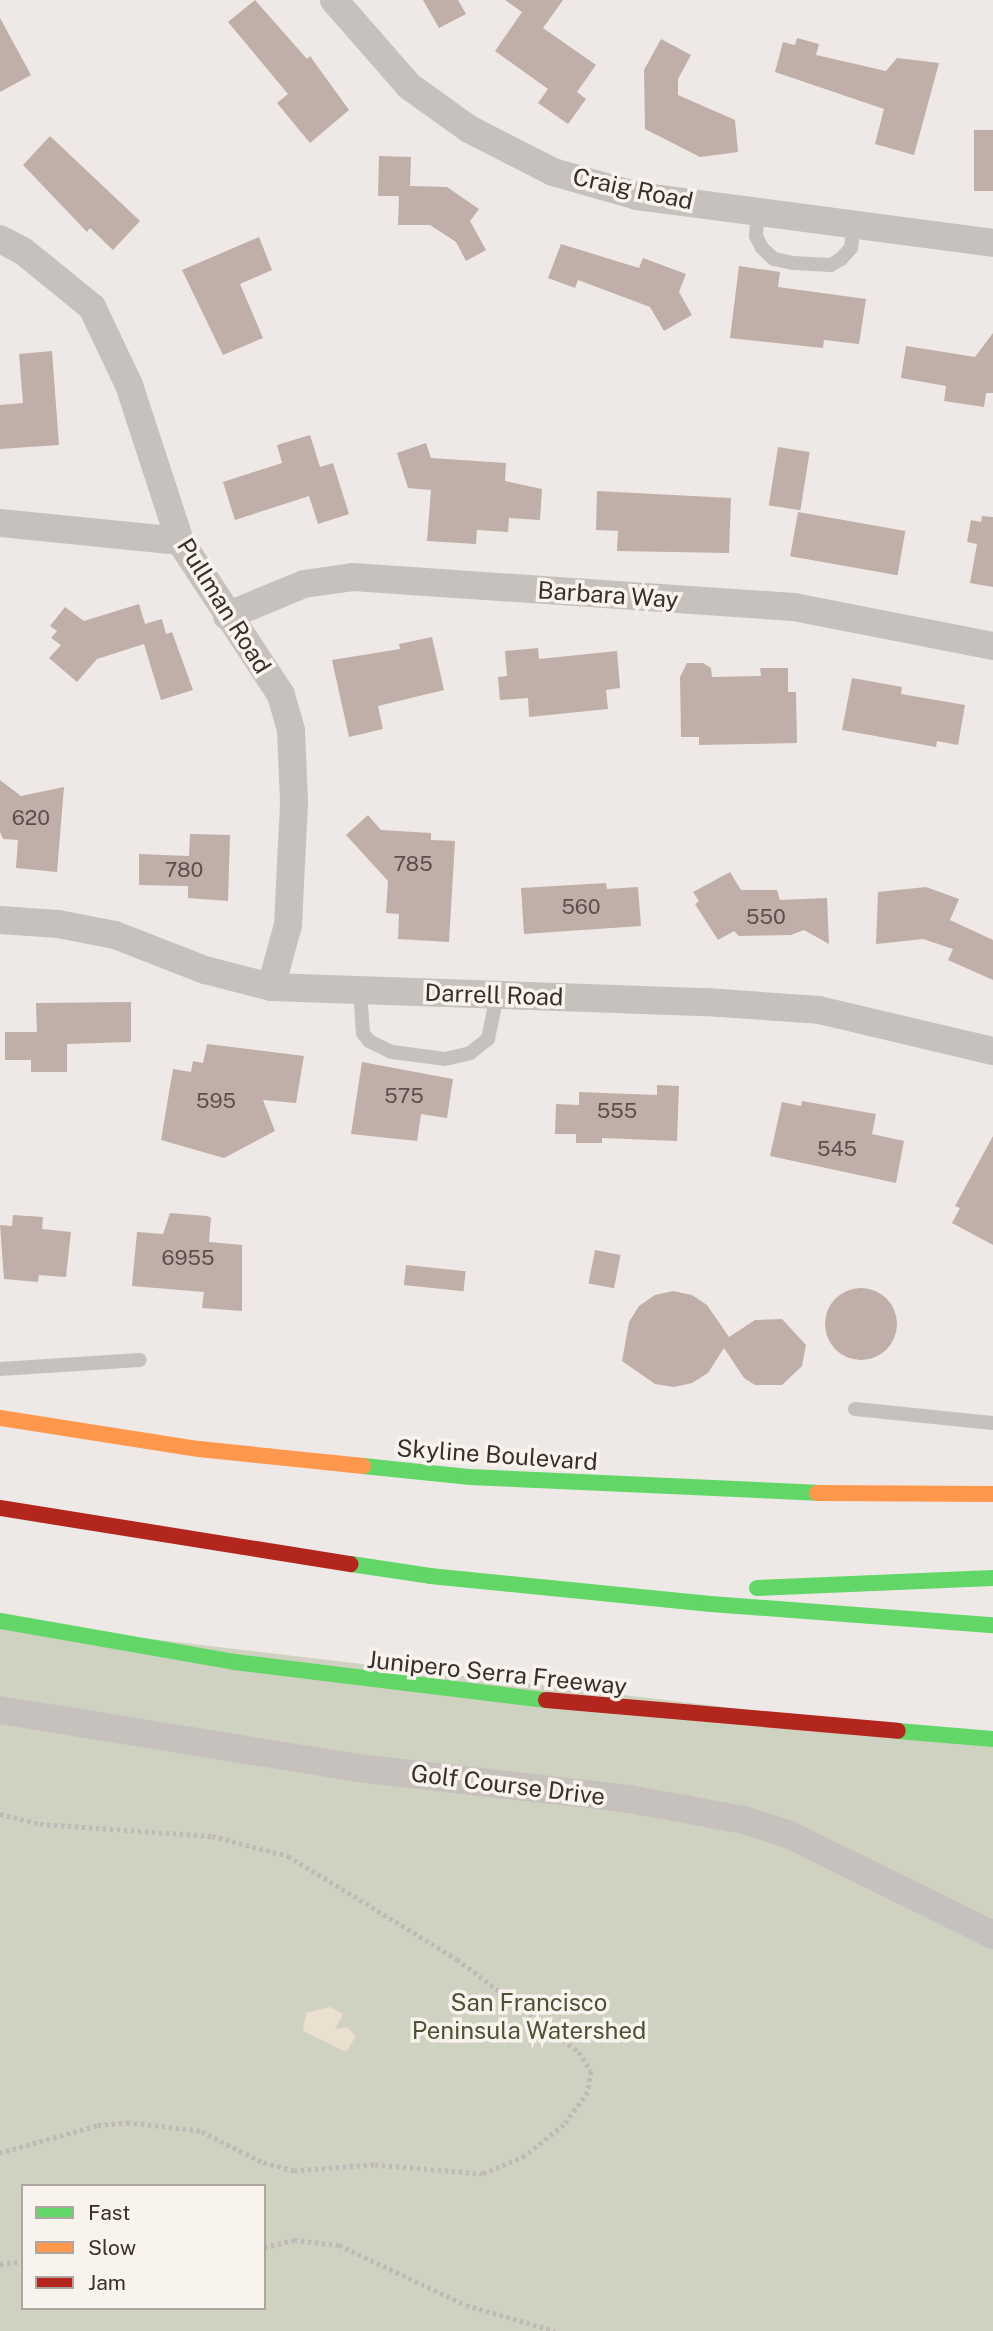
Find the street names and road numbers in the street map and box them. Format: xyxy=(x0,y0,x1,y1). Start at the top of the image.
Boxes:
street label: Craig Road xyxy=(570,162,696,216)
street label: Pullman Road xyxy=(171,533,277,679)
street label: Barbara Way xyxy=(536,576,680,614)
street label: Darrell Road xyxy=(424,978,564,1012)
street label: Skyline Boulevard xyxy=(395,1434,599,1476)
street label: Junipero Serra Freeway xyxy=(365,1645,629,1701)
street label: Golf Course Drive xyxy=(409,1759,607,1811)

